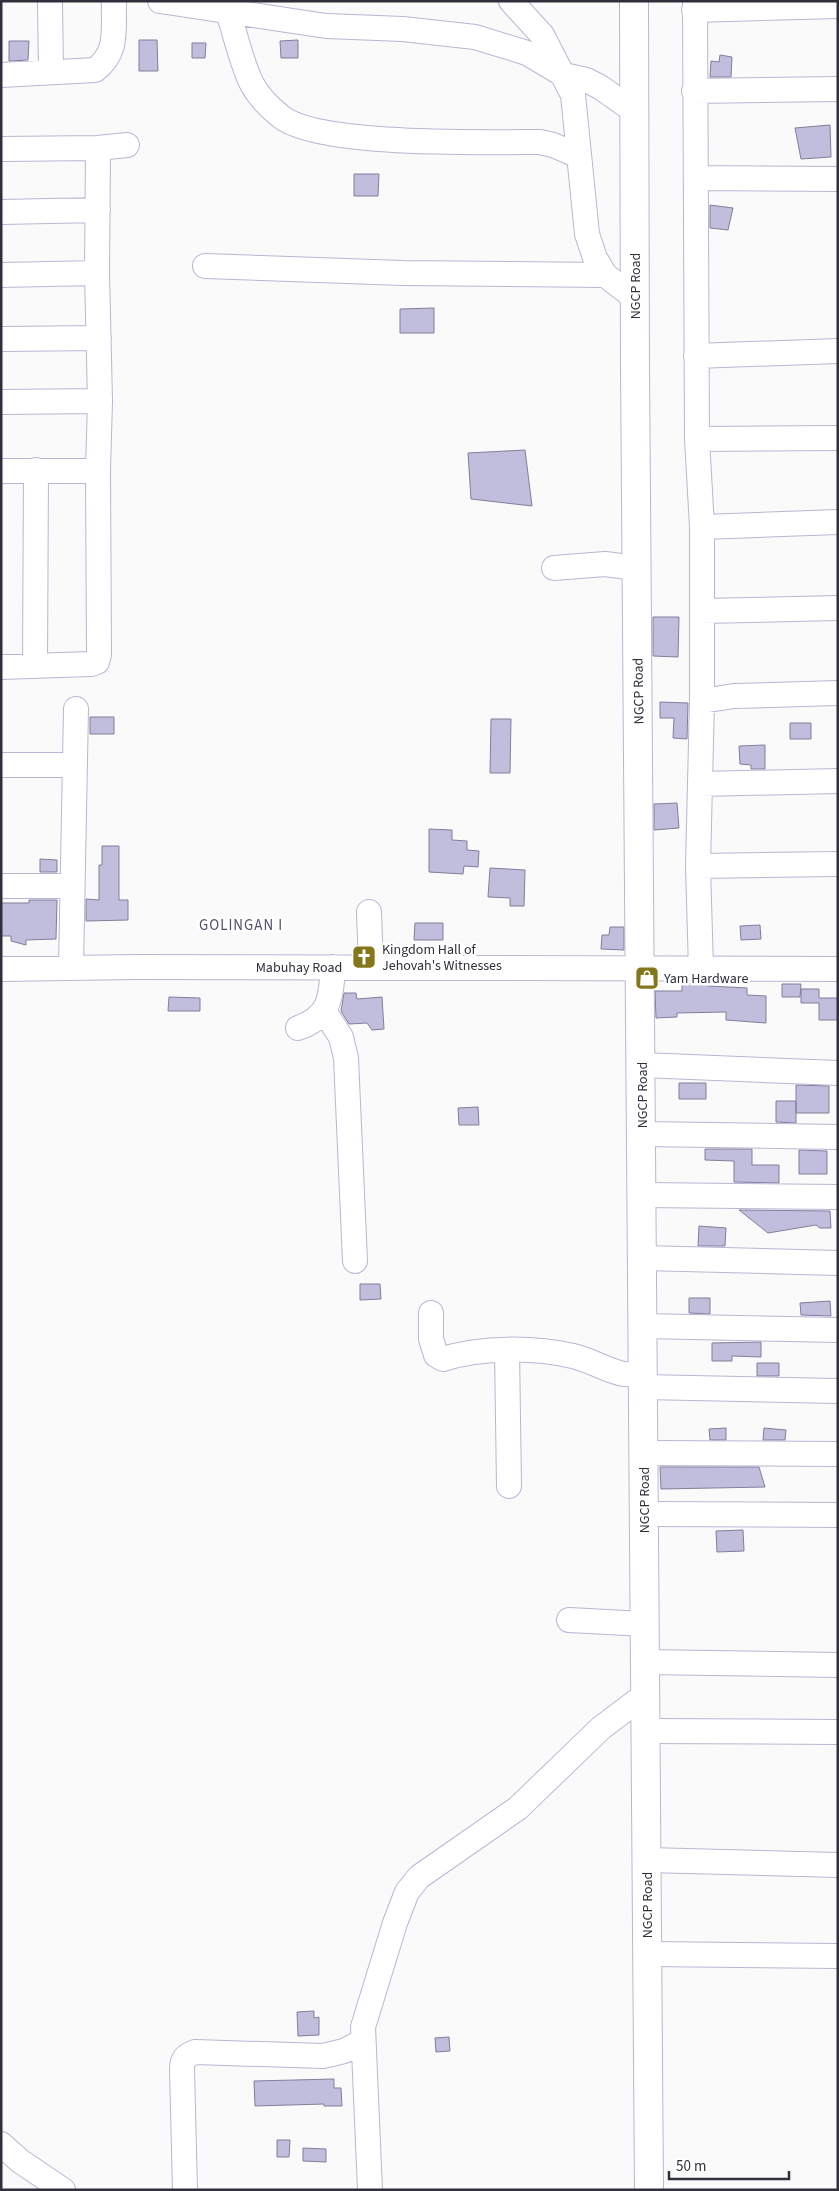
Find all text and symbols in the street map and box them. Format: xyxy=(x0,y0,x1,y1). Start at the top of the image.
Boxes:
street label: NGCP Road xyxy=(626,253,646,319)
street label: NGCP Road xyxy=(628,658,650,724)
district label: GOLINGAN I xyxy=(199,915,283,936)
place label: Kingdom Hall of Jehovah's Witnesses xyxy=(382,940,502,976)
church icon: Kingdom Hall of Jehovah's Witnesses xyxy=(351,944,377,970)
street label: Mabuhay Road xyxy=(256,958,342,978)
shop icon: Yam Hardware xyxy=(634,965,660,991)
place label: Yam Hardware xyxy=(663,969,749,989)
street label: NGCP Road xyxy=(633,1062,653,1128)
street label: NGCP Road xyxy=(635,1467,655,1533)
street label: NGCP Road xyxy=(638,1872,658,1938)
scale bar xyxy=(669,2148,789,2180)
text: 50 m xyxy=(676,2156,706,2177)

